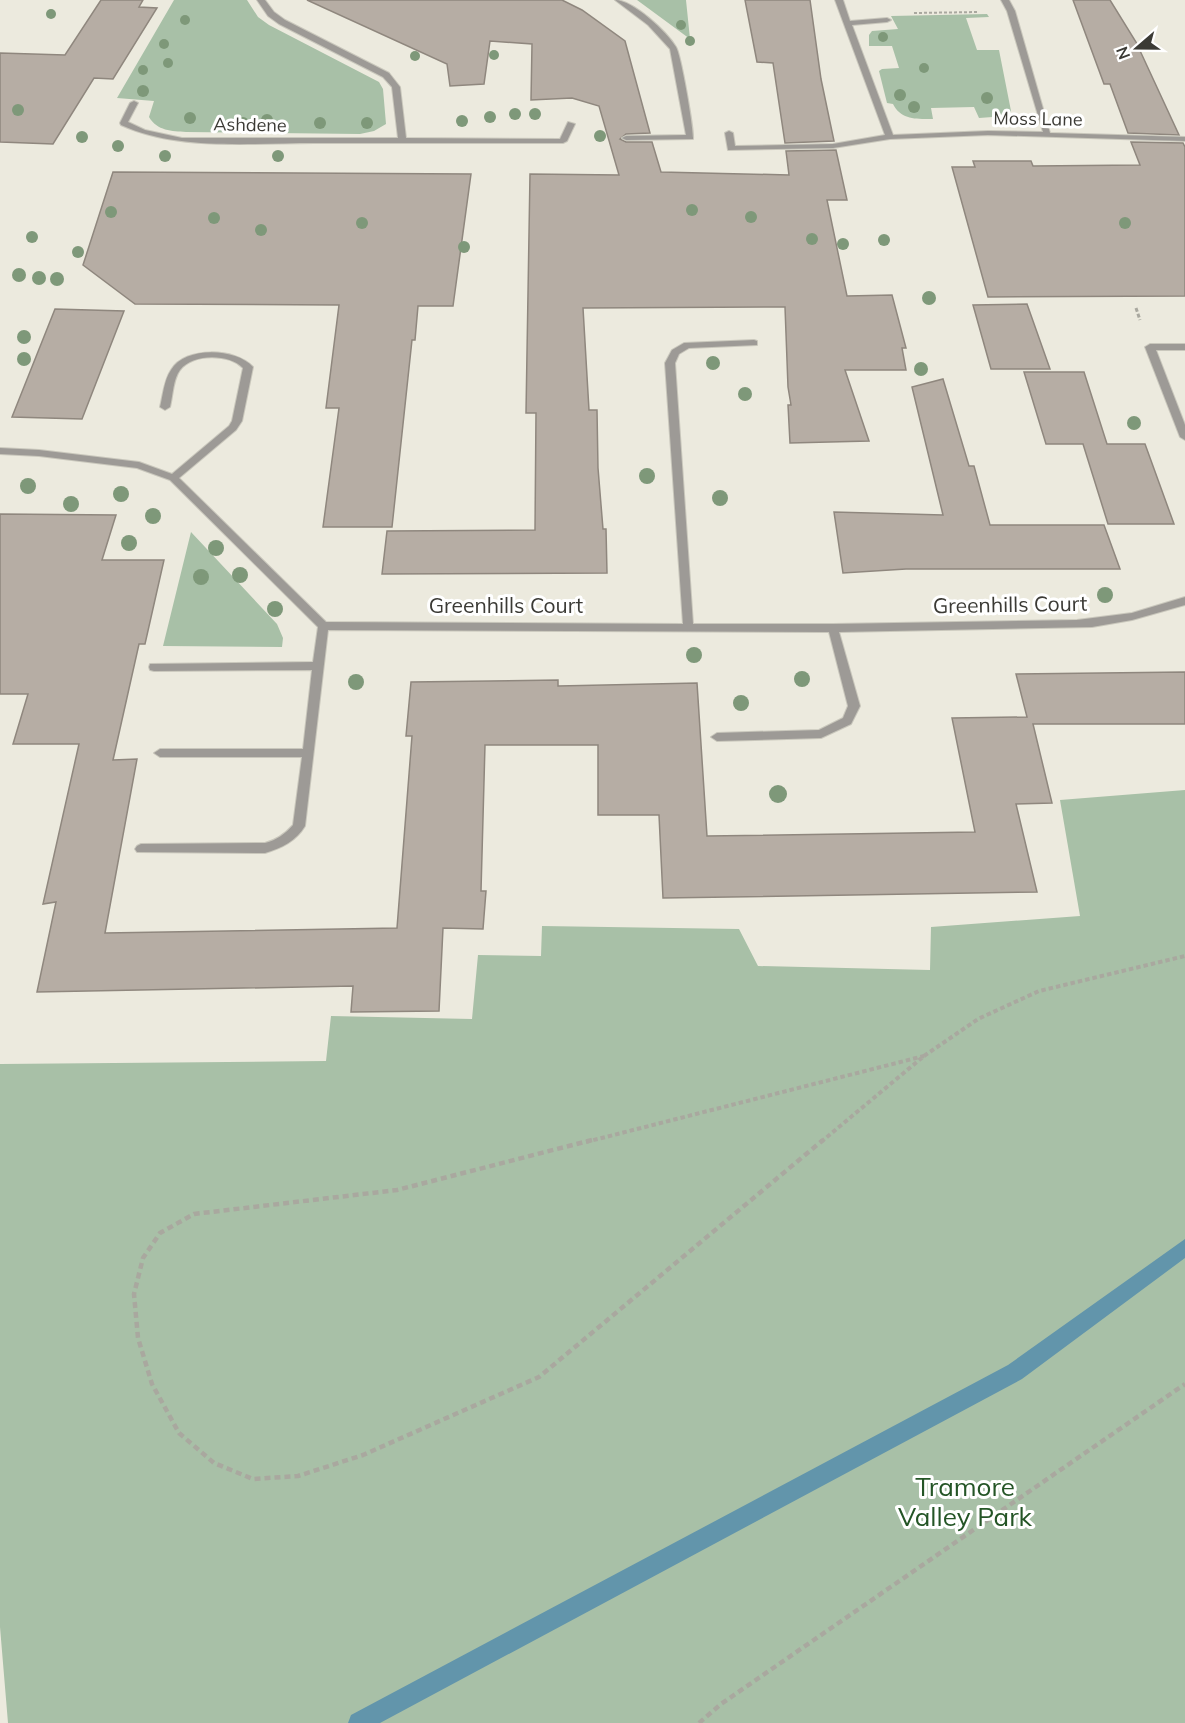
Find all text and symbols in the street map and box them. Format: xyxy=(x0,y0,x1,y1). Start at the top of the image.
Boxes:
north arrow xyxy=(1107,18,1167,78)
text: N xyxy=(1111,44,1134,62)
street label: Moss Lane xyxy=(993,106,1083,131)
street label: Ashdene xyxy=(213,112,287,137)
street label: Greenhills Court xyxy=(933,590,1087,618)
street label: Greenhills Court xyxy=(429,592,583,618)
park label: Tramore Valley Park xyxy=(898,1470,1033,1533)

